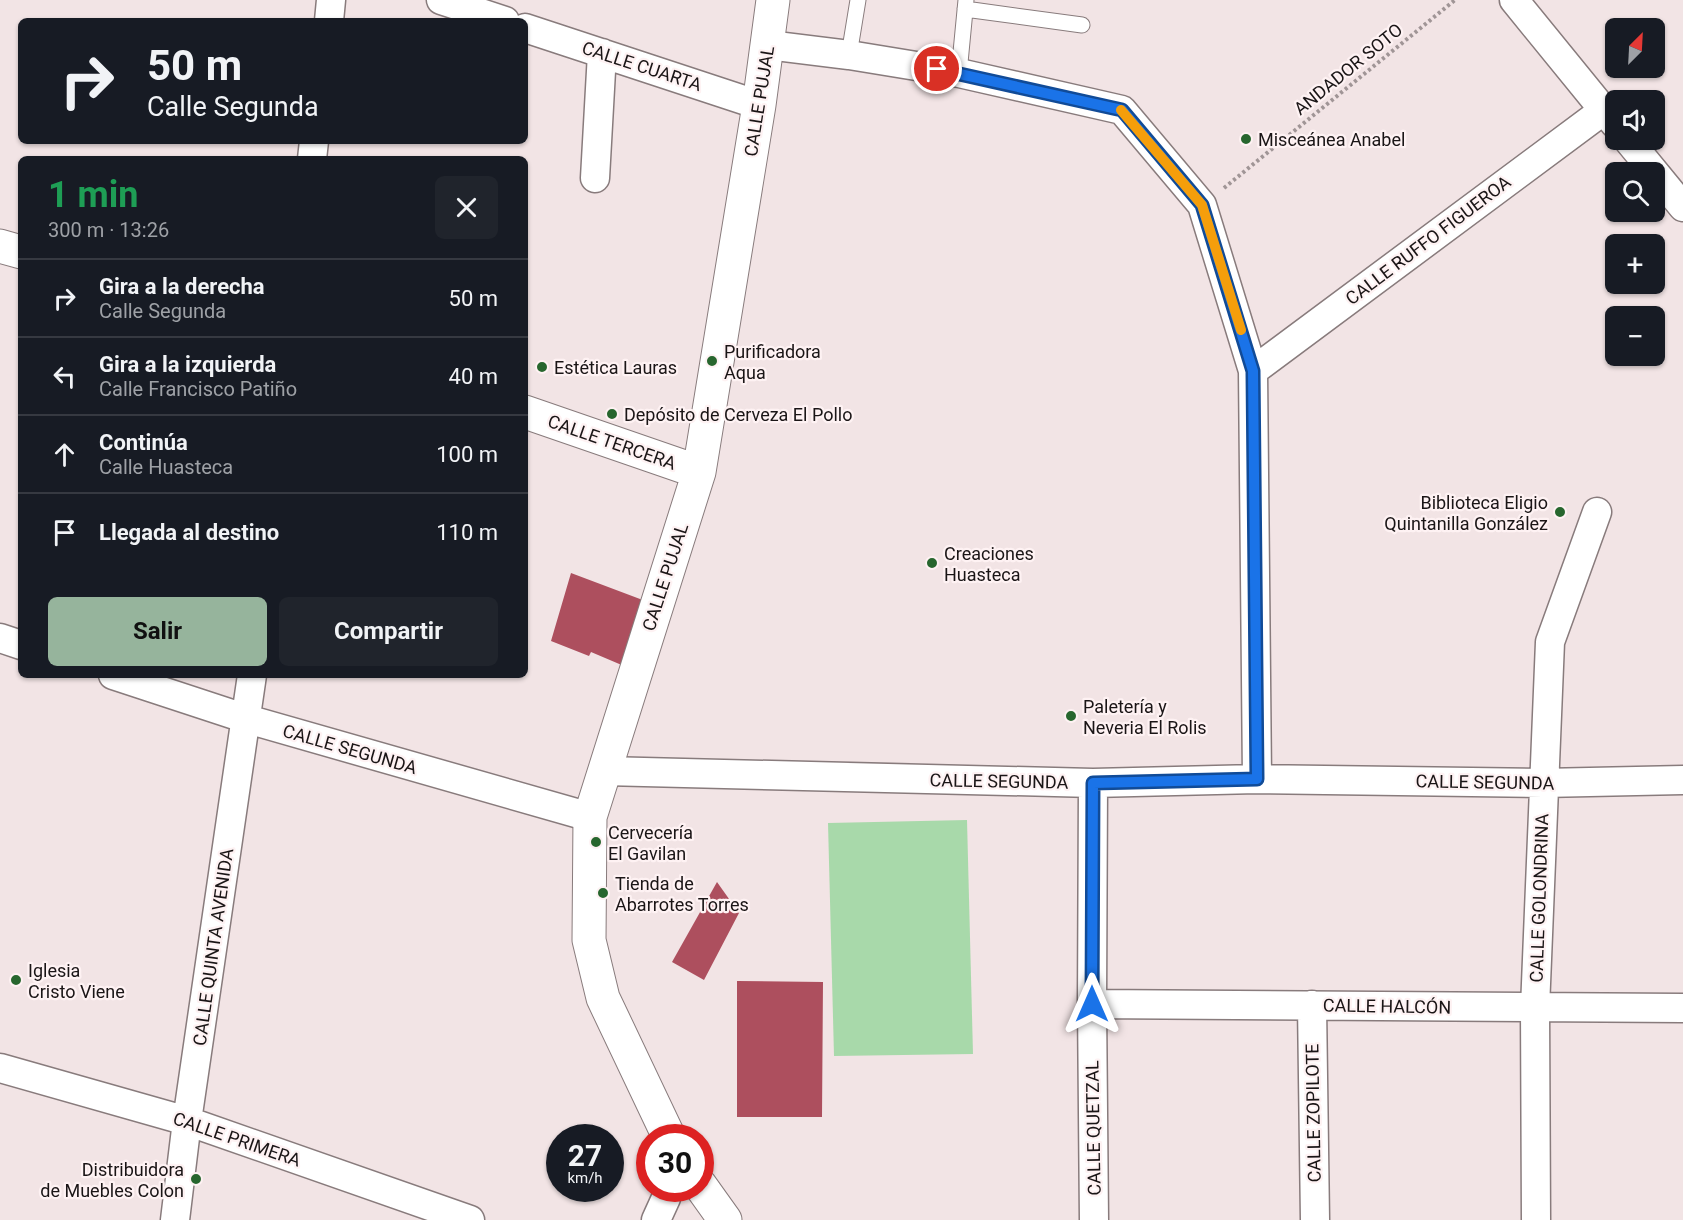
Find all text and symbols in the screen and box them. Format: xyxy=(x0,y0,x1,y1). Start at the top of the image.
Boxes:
north arrow xyxy=(1605,18,1665,78)
map controls xyxy=(1605,18,1665,366)
street label: ANDADOR SOTO xyxy=(1290,19,1406,119)
street label: CALLE CUARTA xyxy=(579,37,705,95)
text: 50 m xyxy=(147,41,242,90)
icon: right xyxy=(48,42,126,120)
pin xyxy=(911,43,962,94)
street label: CALLE PUJAL xyxy=(740,44,778,158)
icon: arrive xyxy=(920,52,953,85)
button: sound xyxy=(1605,90,1665,150)
text: Calle Segunda xyxy=(147,91,319,123)
place label: Misceánea Anabel xyxy=(1258,129,1405,150)
marker: Misceánea Anabel xyxy=(1239,132,1253,146)
button: search xyxy=(1605,162,1665,222)
street label: CALLE RUFFO FIGUEROA xyxy=(1341,171,1515,309)
text: 1 min xyxy=(48,174,139,216)
button: close xyxy=(435,176,498,239)
text: 300 m · 13:26 xyxy=(48,218,169,242)
button: + xyxy=(1605,234,1665,294)
text: Gira a la derecha xyxy=(99,274,265,299)
icon: right xyxy=(48,282,81,315)
text: 50 m xyxy=(449,286,498,311)
text: Calle Segunda xyxy=(99,299,226,323)
button: − xyxy=(1605,306,1665,366)
place label: Purificadora Aqua xyxy=(724,341,821,383)
text: Gira a la izquierda xyxy=(99,352,276,377)
marker: Purificadora Aqua xyxy=(705,354,719,368)
place label: Estética Lauras xyxy=(554,357,677,378)
icon: left xyxy=(48,360,81,393)
marker: Estética Lauras xyxy=(535,360,549,374)
text: 40 m xyxy=(449,364,498,389)
text: Calle Francisco Patiño xyxy=(99,377,297,401)
place label: Depósito de Cerveza El Pollo xyxy=(624,404,852,425)
marker: Depósito de Cerveza El Pollo xyxy=(605,407,619,421)
street label: CALLE TERCERA xyxy=(545,410,679,474)
text: Continúa xyxy=(99,430,188,455)
icon: ahead xyxy=(48,438,81,471)
text: 100 m xyxy=(436,442,498,467)
text: Calle Huasteca xyxy=(99,455,233,479)
place label: Biblioteca Eligio Quintanilla González xyxy=(1384,492,1548,534)
marker: Biblioteca Eligio Quintanilla González xyxy=(1553,505,1567,519)
icon: arrive xyxy=(48,516,81,549)
text: Llegada al destino xyxy=(99,520,279,545)
text: 110 m xyxy=(436,520,498,545)
street label: CALLE PUJAL xyxy=(638,520,692,633)
place label: Creaciones Huasteca xyxy=(944,543,1034,585)
marker: Creaciones Huasteca xyxy=(925,556,939,570)
button: Salir xyxy=(48,597,267,666)
button: Compartir xyxy=(279,597,498,666)
place label: Paletería y Neveria El Rolis xyxy=(1083,696,1207,738)
marker: Paletería y Neveria El Rolis xyxy=(1064,709,1078,723)
street label: CALLE SEGUNDA xyxy=(280,720,420,778)
street label: CALLE SEGUNDA xyxy=(930,769,1069,793)
street label: CALLE SEGUNDA xyxy=(1416,770,1555,794)
street label: CALLE GOLONDRINA xyxy=(1526,813,1552,983)
place label: Cervecería El Gavilan xyxy=(608,822,693,864)
marker: Cervecería El Gavilan xyxy=(589,835,603,849)
street label: CALLE QUINTA AVENIDA xyxy=(189,847,237,1047)
place label: Tienda de Abarrotes Torres xyxy=(615,873,749,915)
marker: Tienda de Abarrotes Torres xyxy=(596,886,610,900)
place label: Iglesia Cristo Viene xyxy=(28,960,125,1002)
position arrow xyxy=(1060,972,1124,1036)
marker: Iglesia Cristo Viene xyxy=(9,973,23,987)
street label: CALLE HALCÓN xyxy=(1323,994,1451,1018)
street label: CALLE ZOPILOTE xyxy=(1301,1043,1325,1183)
street label: CALLE QUETZAL xyxy=(1081,1060,1105,1196)
street label: CALLE PRIMERA xyxy=(170,1107,304,1171)
speed limit sign: 30 xyxy=(636,1124,714,1202)
text: 27 xyxy=(568,1138,602,1173)
place label: Distribuidora de Muebles Colon xyxy=(40,1159,184,1201)
text: km/h xyxy=(567,1169,603,1187)
marker: Distribuidora de Muebles Colon xyxy=(189,1172,203,1186)

